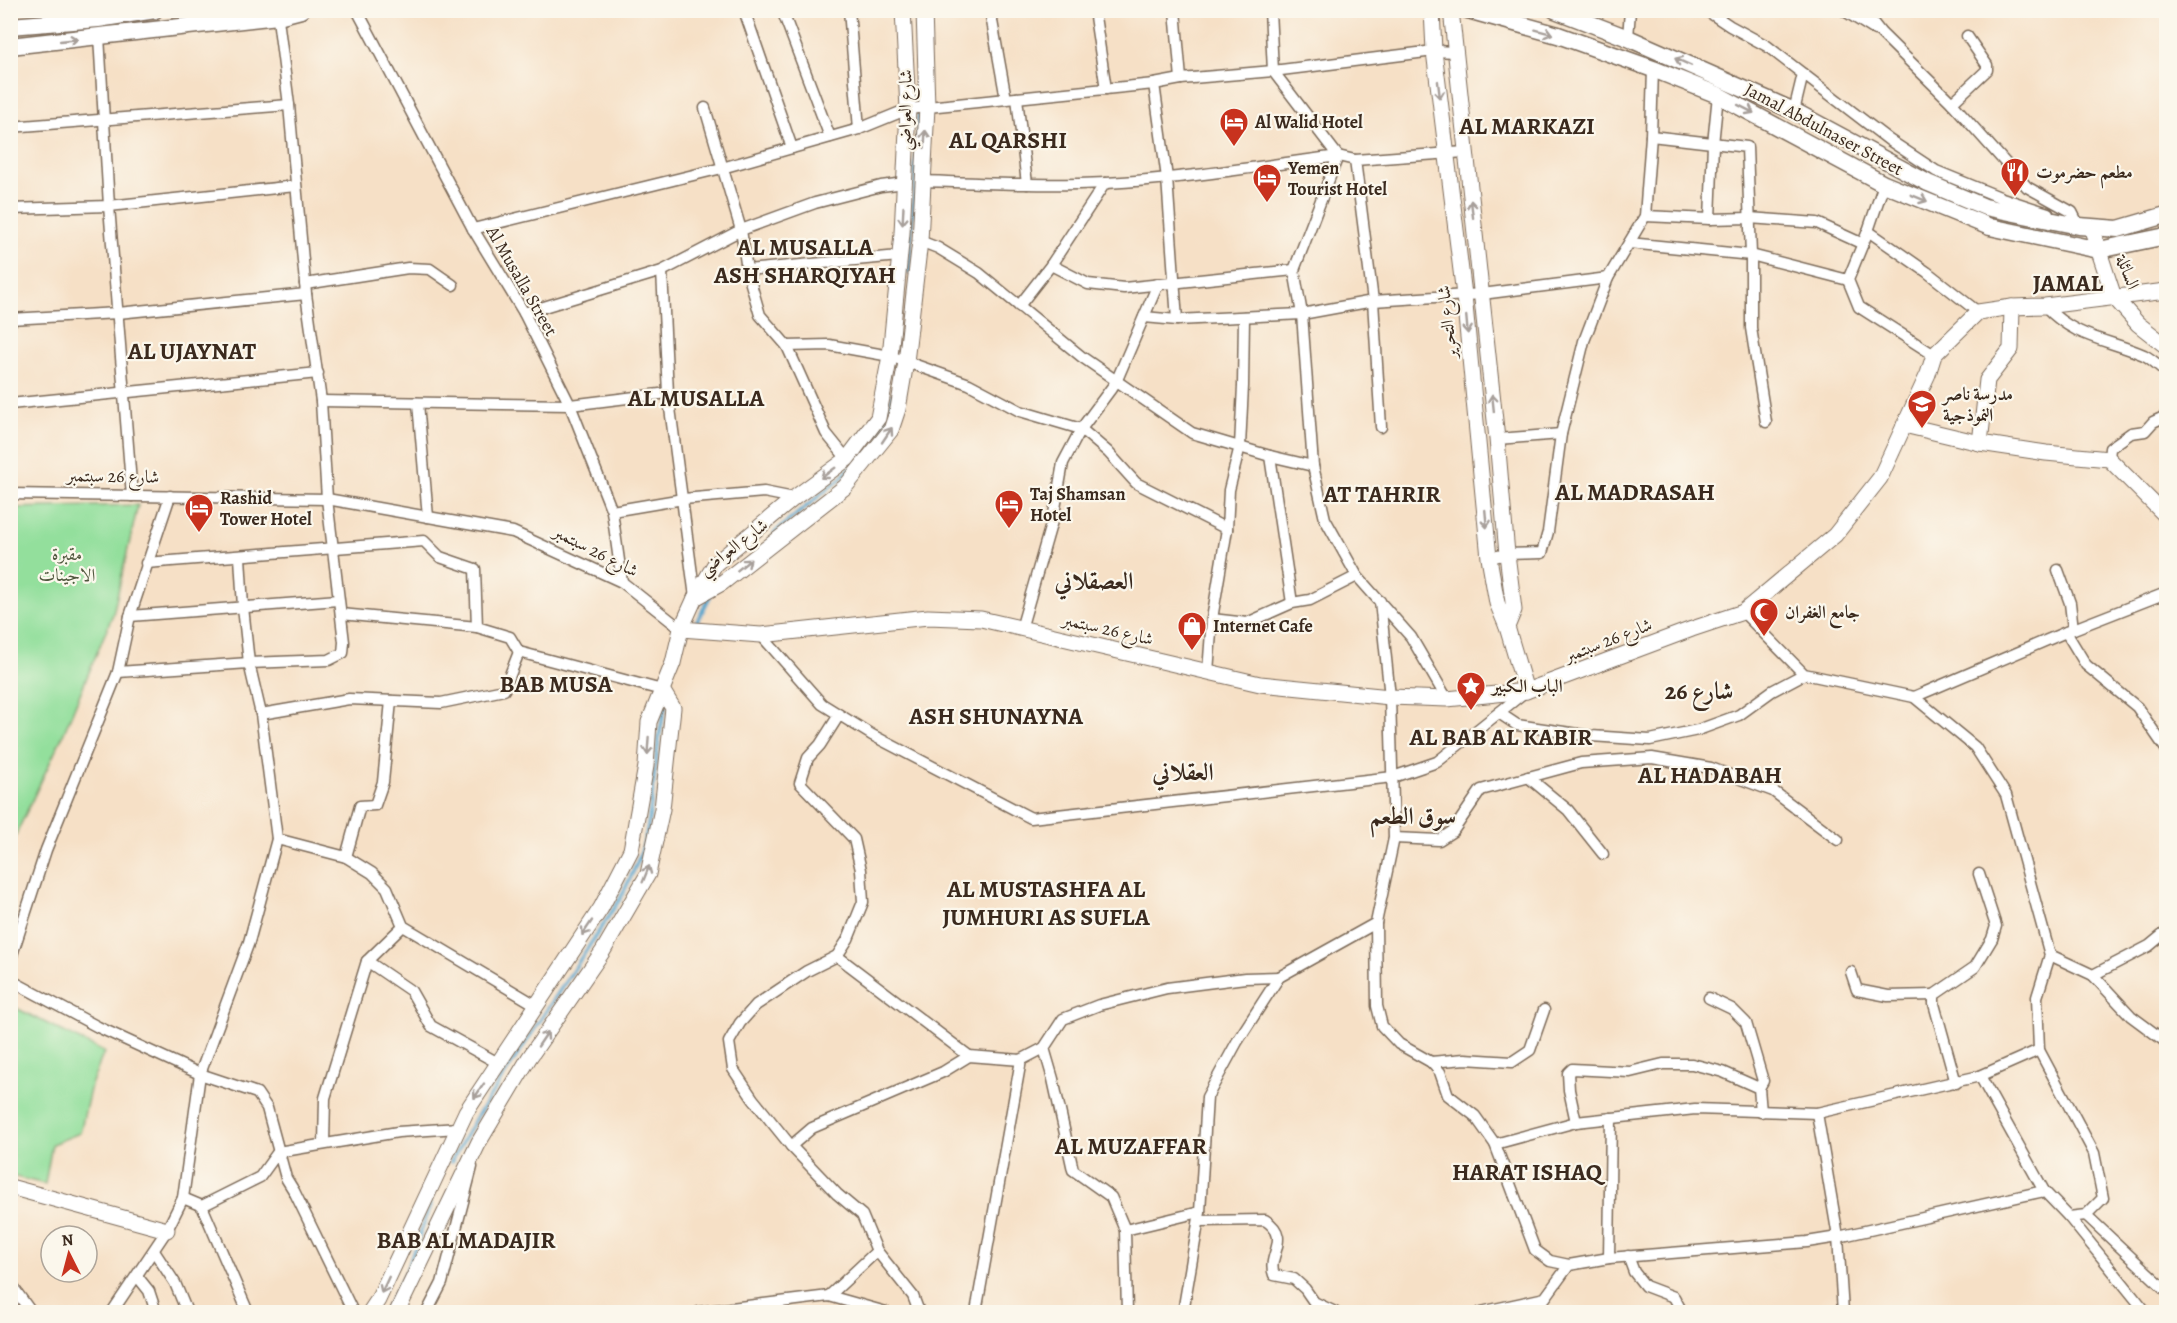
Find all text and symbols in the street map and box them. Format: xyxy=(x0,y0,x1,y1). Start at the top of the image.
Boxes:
one-way arrow xyxy=(1534,26,1553,38)
one-way arrow xyxy=(58,34,78,45)
one-way arrow xyxy=(1675,56,1693,67)
street label: شارع العواضي xyxy=(892,69,923,151)
street label: Jamal Abdulnaser Street xyxy=(1740,77,1908,181)
one-way arrow xyxy=(1434,79,1445,99)
one-way arrow xyxy=(1736,104,1754,116)
hotel icon: Al Walid Hotel xyxy=(1218,106,1250,148)
place label: Al Walid Hotel xyxy=(1254,110,1363,134)
district label: AL MARKAZI xyxy=(1458,110,1595,142)
district label: AL QARSHI xyxy=(948,124,1067,156)
one-way arrow xyxy=(919,130,930,150)
place label: Yemen Tourist Hotel xyxy=(1287,156,1387,201)
restaurant icon: مطعم حضرموت xyxy=(1999,156,2031,198)
place label: مطعم حضرموت xyxy=(2036,160,2133,189)
hotel icon: Yemen Tourist Hotel xyxy=(1251,162,1283,204)
one-way arrow xyxy=(1909,193,1928,204)
one-way arrow xyxy=(1466,200,1477,220)
one-way arrow xyxy=(897,205,908,225)
street label: Al Musalla Street xyxy=(480,221,563,340)
district label: AL MUSALLA ASH SHARQIYAH xyxy=(713,231,896,291)
street label: السائلة xyxy=(2110,250,2146,293)
district label: JAMAL xyxy=(2033,267,2104,299)
street label: شارع التحرير xyxy=(1431,284,1466,362)
one-way arrow xyxy=(1462,315,1473,334)
district label: AL UJAYNAT xyxy=(127,335,257,367)
district label: AL MUSALLA xyxy=(627,382,765,414)
place label: مدرسة ناصر النموذجية xyxy=(1941,382,2013,427)
school or university icon: مدرسة ناصر النموذجية xyxy=(1906,388,1938,430)
one-way arrow xyxy=(1487,394,1498,414)
one-way arrow xyxy=(881,427,893,443)
street label: شارع 26 سبتمبر xyxy=(65,463,159,492)
one-way arrow xyxy=(821,467,837,479)
district label: AL MADRASAH xyxy=(1554,476,1715,508)
district label: AT TAHRIR xyxy=(1322,478,1441,510)
place label: Taj Shamsan Hotel xyxy=(1030,482,1126,527)
place label: Rashid Tower Hotel xyxy=(220,486,312,531)
hotel icon: Taj Shamsan Hotel xyxy=(993,488,1025,530)
hotel icon: Rashid Tower Hotel xyxy=(183,492,215,534)
one-way arrow xyxy=(1481,509,1492,529)
street label: شارع العواضي xyxy=(693,513,776,585)
street label: شارع 26 سبتمبر xyxy=(546,518,643,585)
park label: مقبرة الاجينات xyxy=(39,542,96,587)
one-way arrow xyxy=(736,559,752,572)
district label: العصقلاني xyxy=(1054,565,1133,600)
mosque icon: جامع الغفران xyxy=(1748,596,1780,638)
place label: جامع الغفران xyxy=(1785,600,1860,629)
street label: شارع 26 سبتمبر xyxy=(1058,606,1156,654)
shop icon: Internet Cafe xyxy=(1176,610,1208,652)
street label: شارع 26 سبتمبر xyxy=(1559,612,1657,671)
place label: Internet Cafe xyxy=(1213,614,1313,638)
district label: BAB MUSA xyxy=(499,668,614,700)
place icon: الباب الكبير xyxy=(1455,670,1487,712)
place label: الباب الكبير xyxy=(1490,674,1563,698)
district label: شارع 26 xyxy=(1665,675,1733,711)
district label: ASH SHUNAYNA xyxy=(908,700,1084,732)
district label: AL BAB AL KABIR xyxy=(1409,721,1593,753)
one-way arrow xyxy=(642,736,653,756)
district label: العقلاني xyxy=(1151,756,1214,791)
district label: AL HADABAH xyxy=(1637,759,1782,791)
district label: سوق الطعم xyxy=(1370,800,1456,838)
one-way arrow xyxy=(641,865,652,884)
district label: AL MUSTASHFA AL JUMHURI AS SUFLA xyxy=(942,873,1151,933)
one-way arrow xyxy=(581,920,593,936)
one-way arrow xyxy=(537,1031,549,1048)
one-way arrow xyxy=(473,1082,485,1099)
district label: AL MUZAFFAR xyxy=(1054,1130,1207,1162)
district label: HARAT ISHAQ xyxy=(1452,1156,1606,1188)
north arrow xyxy=(39,1224,99,1284)
district label: BAB AL MADAJIR xyxy=(376,1224,556,1256)
text: N xyxy=(61,1228,75,1252)
one-way arrow xyxy=(379,1276,391,1294)

